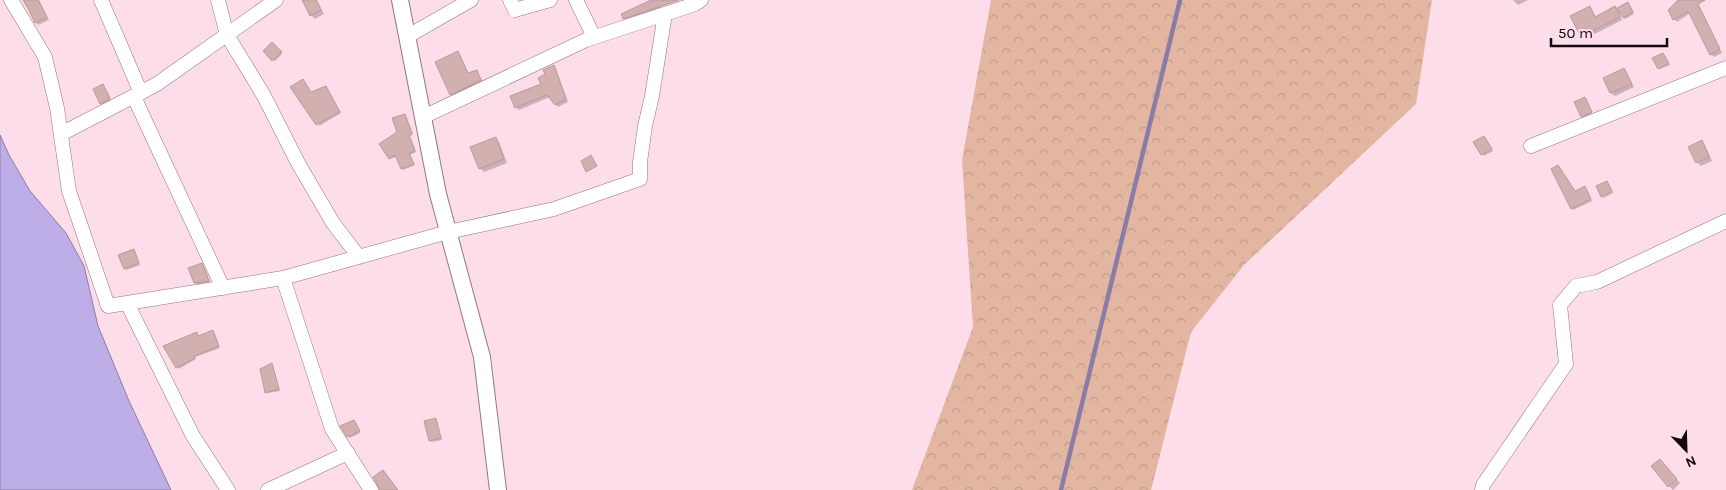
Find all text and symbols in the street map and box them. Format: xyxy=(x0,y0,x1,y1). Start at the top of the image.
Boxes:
scale bar xyxy=(1551,15,1667,47)
text: 50 m xyxy=(1558,24,1593,42)
north arrow xyxy=(1661,425,1711,475)
text: N xyxy=(1683,452,1699,471)

